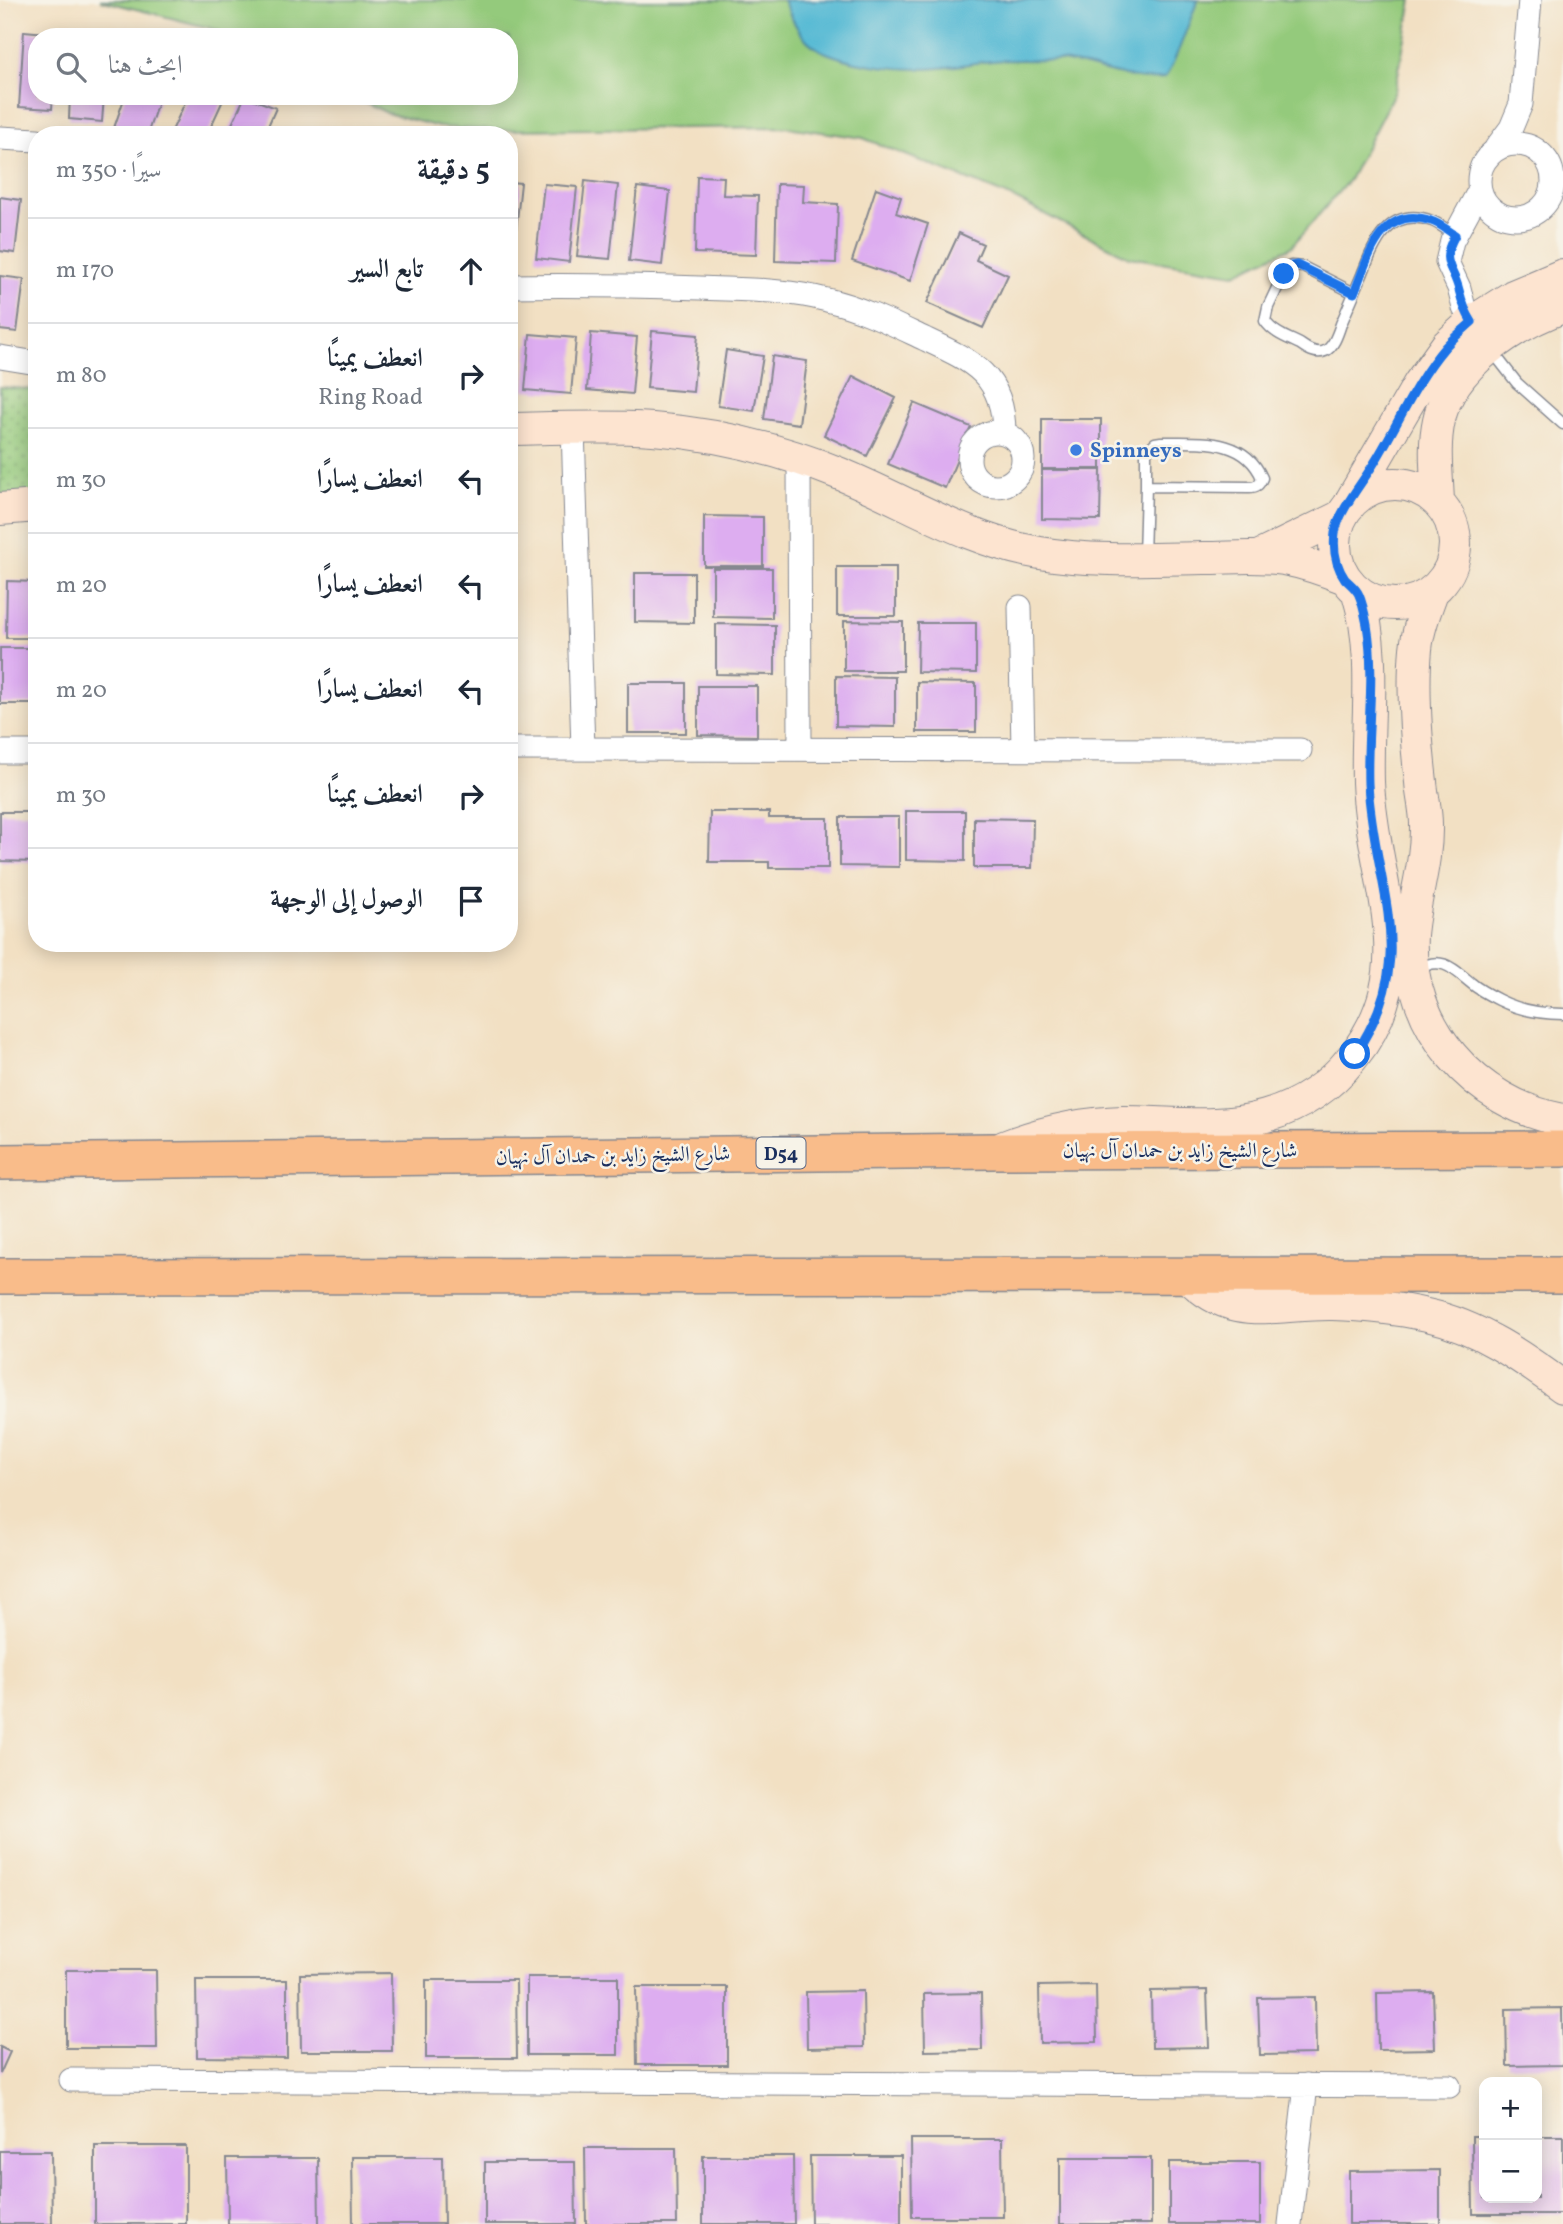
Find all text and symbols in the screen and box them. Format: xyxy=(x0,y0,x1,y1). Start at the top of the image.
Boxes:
search box xyxy=(28,28,518,105)
icon: search xyxy=(52,48,90,86)
text: ابحث هنا xyxy=(108,48,183,84)
text: 5 دقيقة xyxy=(417,150,490,192)
text: سيرًا · 350 m xyxy=(56,155,162,187)
text: تابع السير xyxy=(350,252,423,288)
icon: ahead xyxy=(452,252,490,290)
text: 170 m xyxy=(56,255,114,287)
route end xyxy=(1268,258,1299,289)
text: انعطف يمينًا xyxy=(327,341,423,377)
icon: right xyxy=(452,357,490,395)
text: 80 m xyxy=(56,360,106,392)
text: Ring Road xyxy=(318,382,423,414)
place label: Spinneys xyxy=(1090,437,1182,466)
marker: Spinneys xyxy=(1068,442,1084,458)
text: انعطف يسارًا xyxy=(317,462,423,498)
icon: left xyxy=(452,462,490,500)
text: 30 m xyxy=(56,465,106,497)
text: انعطف يسارًا xyxy=(317,567,423,603)
icon: left xyxy=(452,567,490,605)
text: 20 m xyxy=(56,570,107,602)
text: انعطف يسارًا xyxy=(317,672,423,708)
icon: left xyxy=(452,672,490,710)
text: 20 m xyxy=(56,675,107,707)
text: انعطف يمينًا xyxy=(327,777,423,813)
icon: right xyxy=(452,777,490,815)
text: 30 m xyxy=(56,780,106,812)
text: الوصول إلى الوجهة xyxy=(270,882,423,918)
icon: arrive xyxy=(452,882,490,920)
route start xyxy=(1339,1038,1370,1069)
street label: شارع الشيخ زايد بن حمدان آل نهيان xyxy=(1063,1137,1297,1169)
road number: D54 xyxy=(756,1138,806,1168)
street label: شارع الشيخ زايد بن حمدان آل نهيان xyxy=(495,1140,731,1176)
map controls xyxy=(1479,2077,1542,2203)
button: + xyxy=(1479,2077,1542,2140)
button: − xyxy=(1479,2140,1542,2203)

